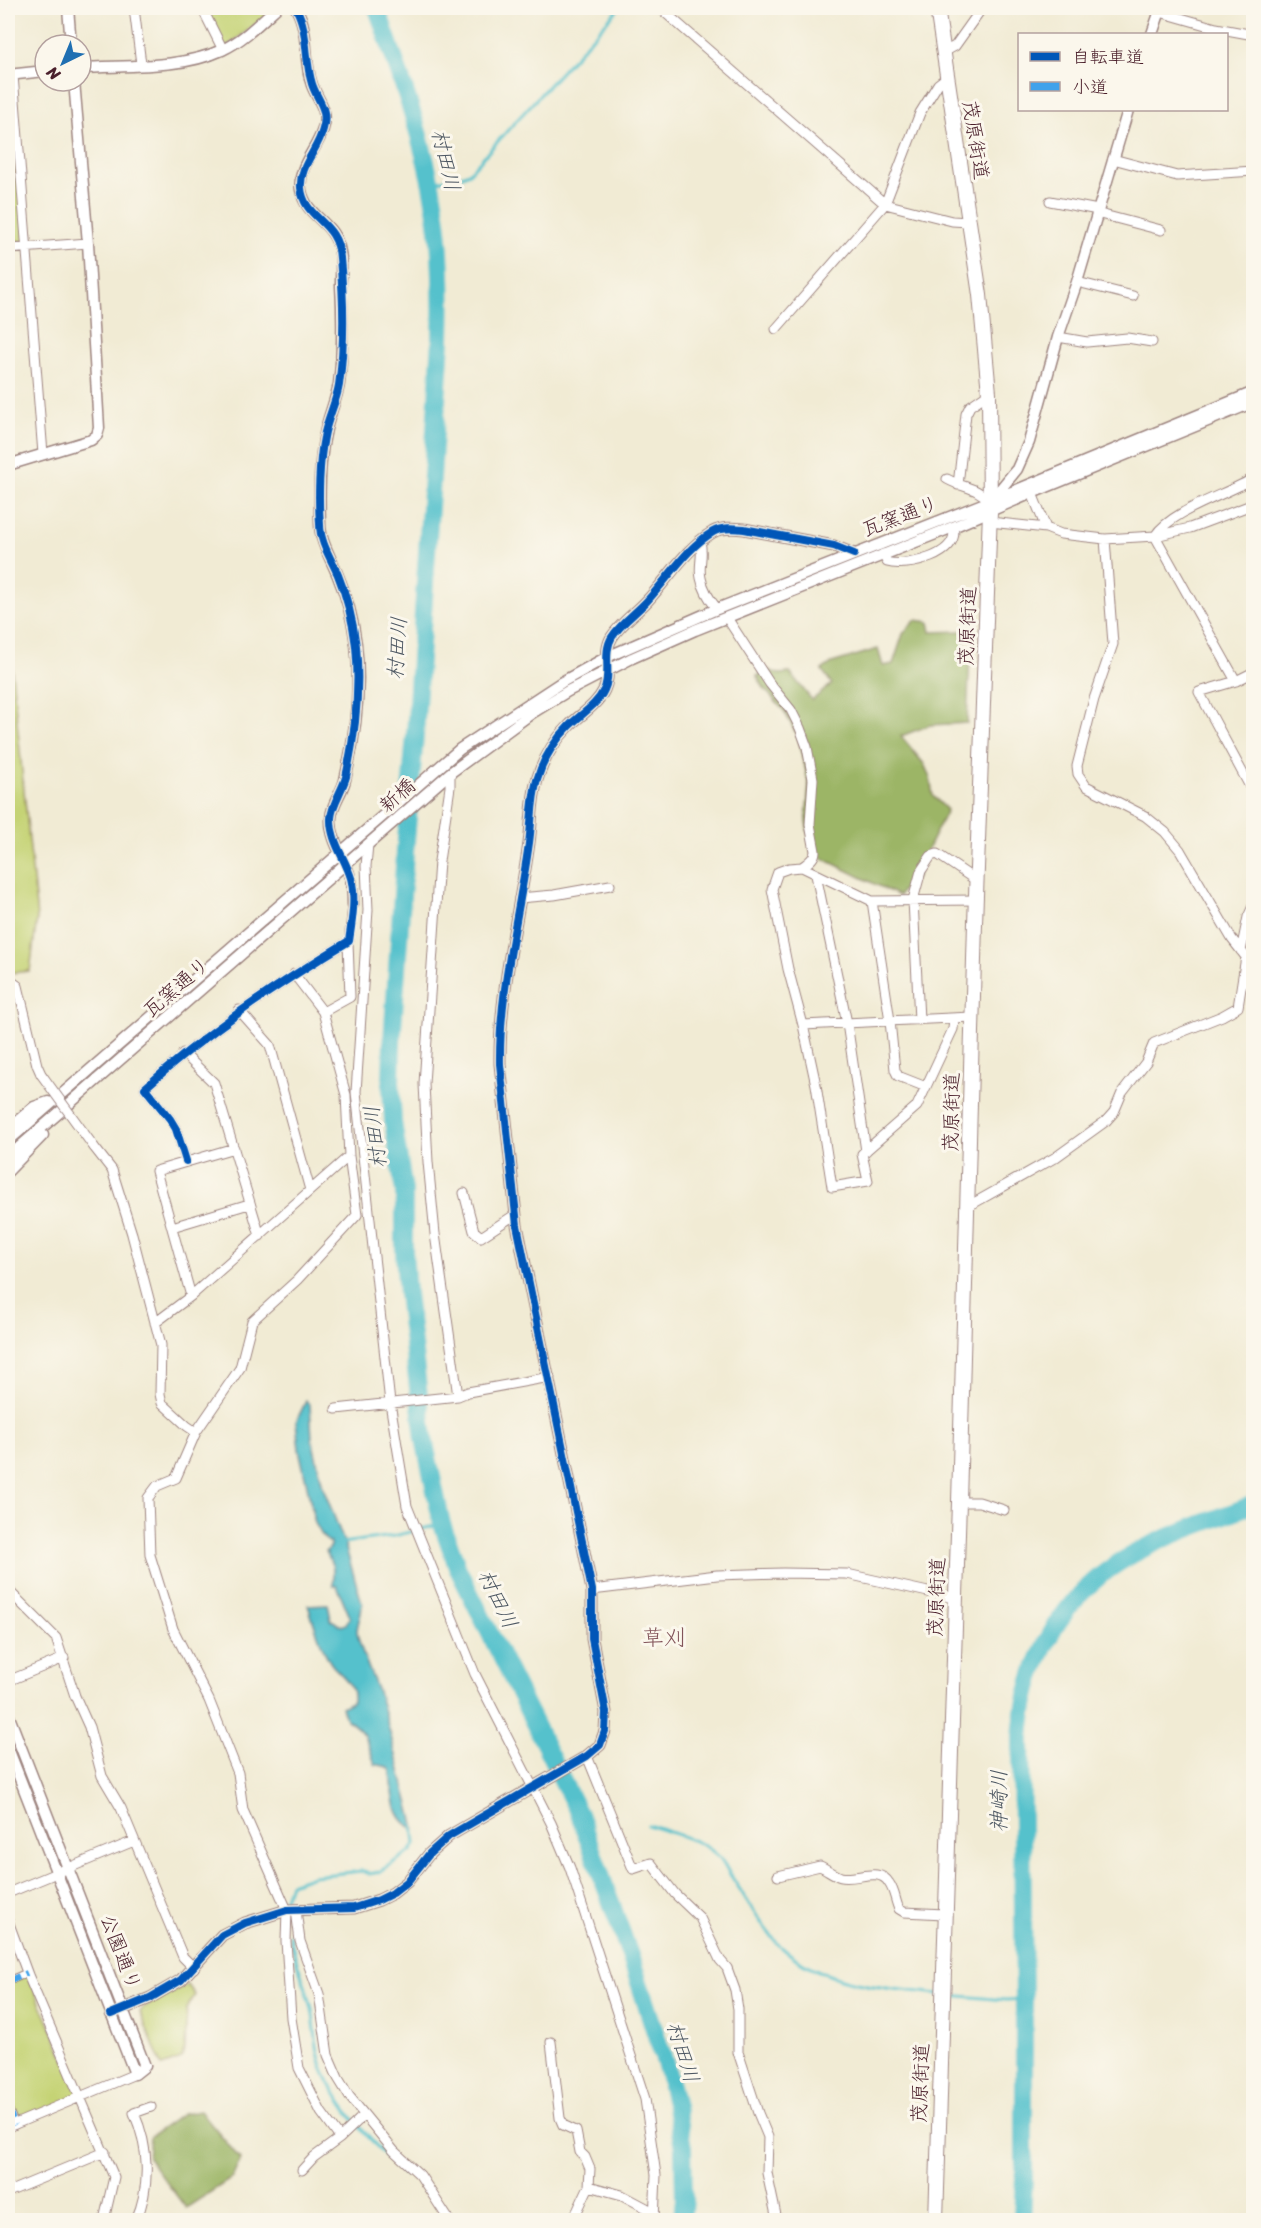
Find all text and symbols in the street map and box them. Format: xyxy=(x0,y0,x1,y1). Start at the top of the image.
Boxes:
north arrow xyxy=(33,33,93,93)
legend xyxy=(1018,33,1228,111)
text: 自転車道 xyxy=(1072,41,1144,73)
text: N xyxy=(39,59,68,89)
text: 小道 xyxy=(1072,71,1108,103)
street label: 茂原街道 xyxy=(952,98,999,182)
water label: 村田川 xyxy=(420,125,472,195)
street label: 瓦窯通り xyxy=(857,486,944,547)
street label: 茂原街道 xyxy=(949,585,986,667)
water label: 村田川 xyxy=(376,615,418,681)
street label: 新橋 xyxy=(371,769,424,822)
street label: 瓦窯通り xyxy=(135,948,218,1027)
street label: 茂原街道 xyxy=(933,1072,970,1152)
water label: 村田川 xyxy=(352,1103,398,1171)
street label: 茂原街道 xyxy=(918,1556,955,1638)
water label: 村田川 xyxy=(467,1562,529,1636)
district label: 草刈 xyxy=(642,1618,686,1657)
water label: 神崎川 xyxy=(980,1770,1018,1833)
street label: 公園通り xyxy=(90,1909,151,1996)
water label: 村田川 xyxy=(656,2016,710,2088)
street label: 茂原街道 xyxy=(902,2042,939,2124)

